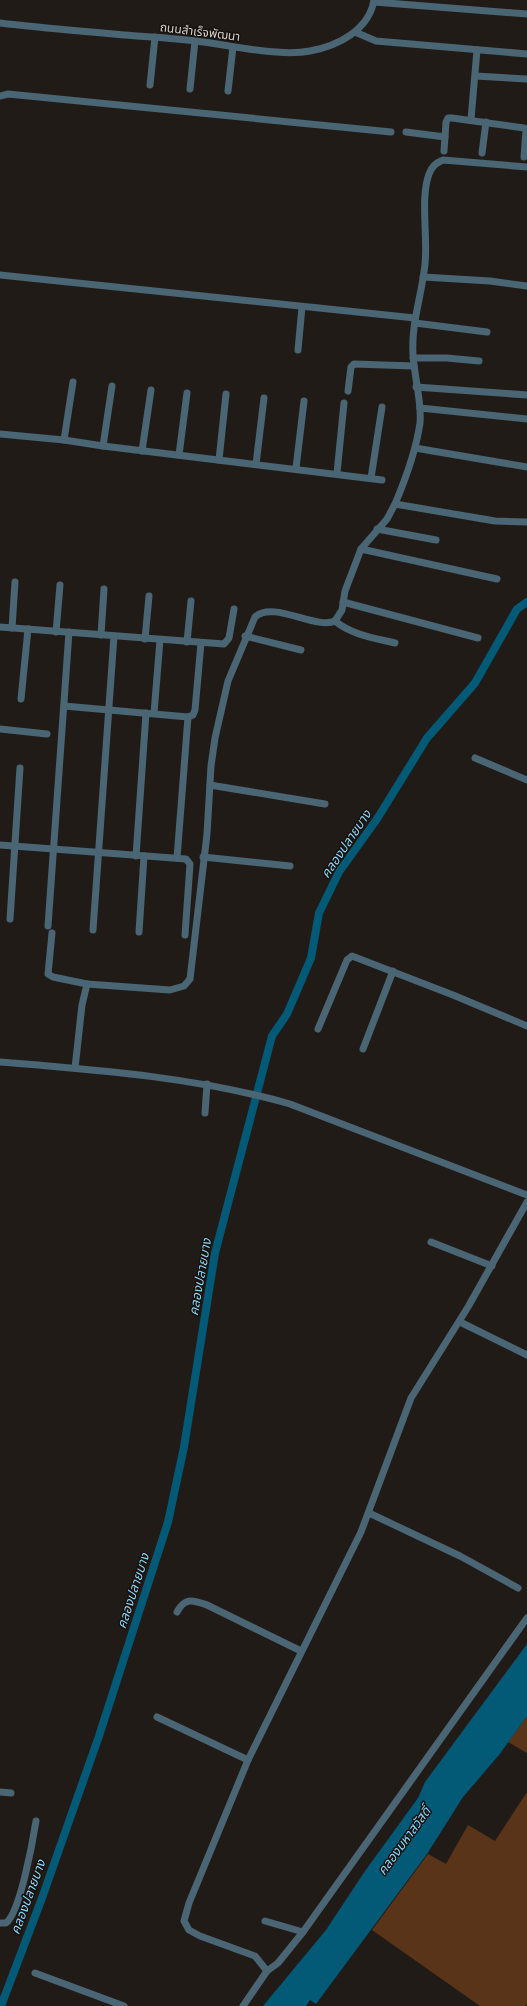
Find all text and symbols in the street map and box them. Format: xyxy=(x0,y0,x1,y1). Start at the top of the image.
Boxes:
street label: ถนนสำเร็จพัฒนา xyxy=(159,20,241,44)
water label: คลองปลายบาง xyxy=(318,807,375,881)
water label: คลองปลายบาง xyxy=(186,1236,214,1317)
water label: คลองปลายบาง xyxy=(114,1551,153,1631)
water label: คลองมหาสวัสดิ์ xyxy=(374,1801,436,1878)
water label: คลองปลายบาง xyxy=(8,1857,49,1936)

